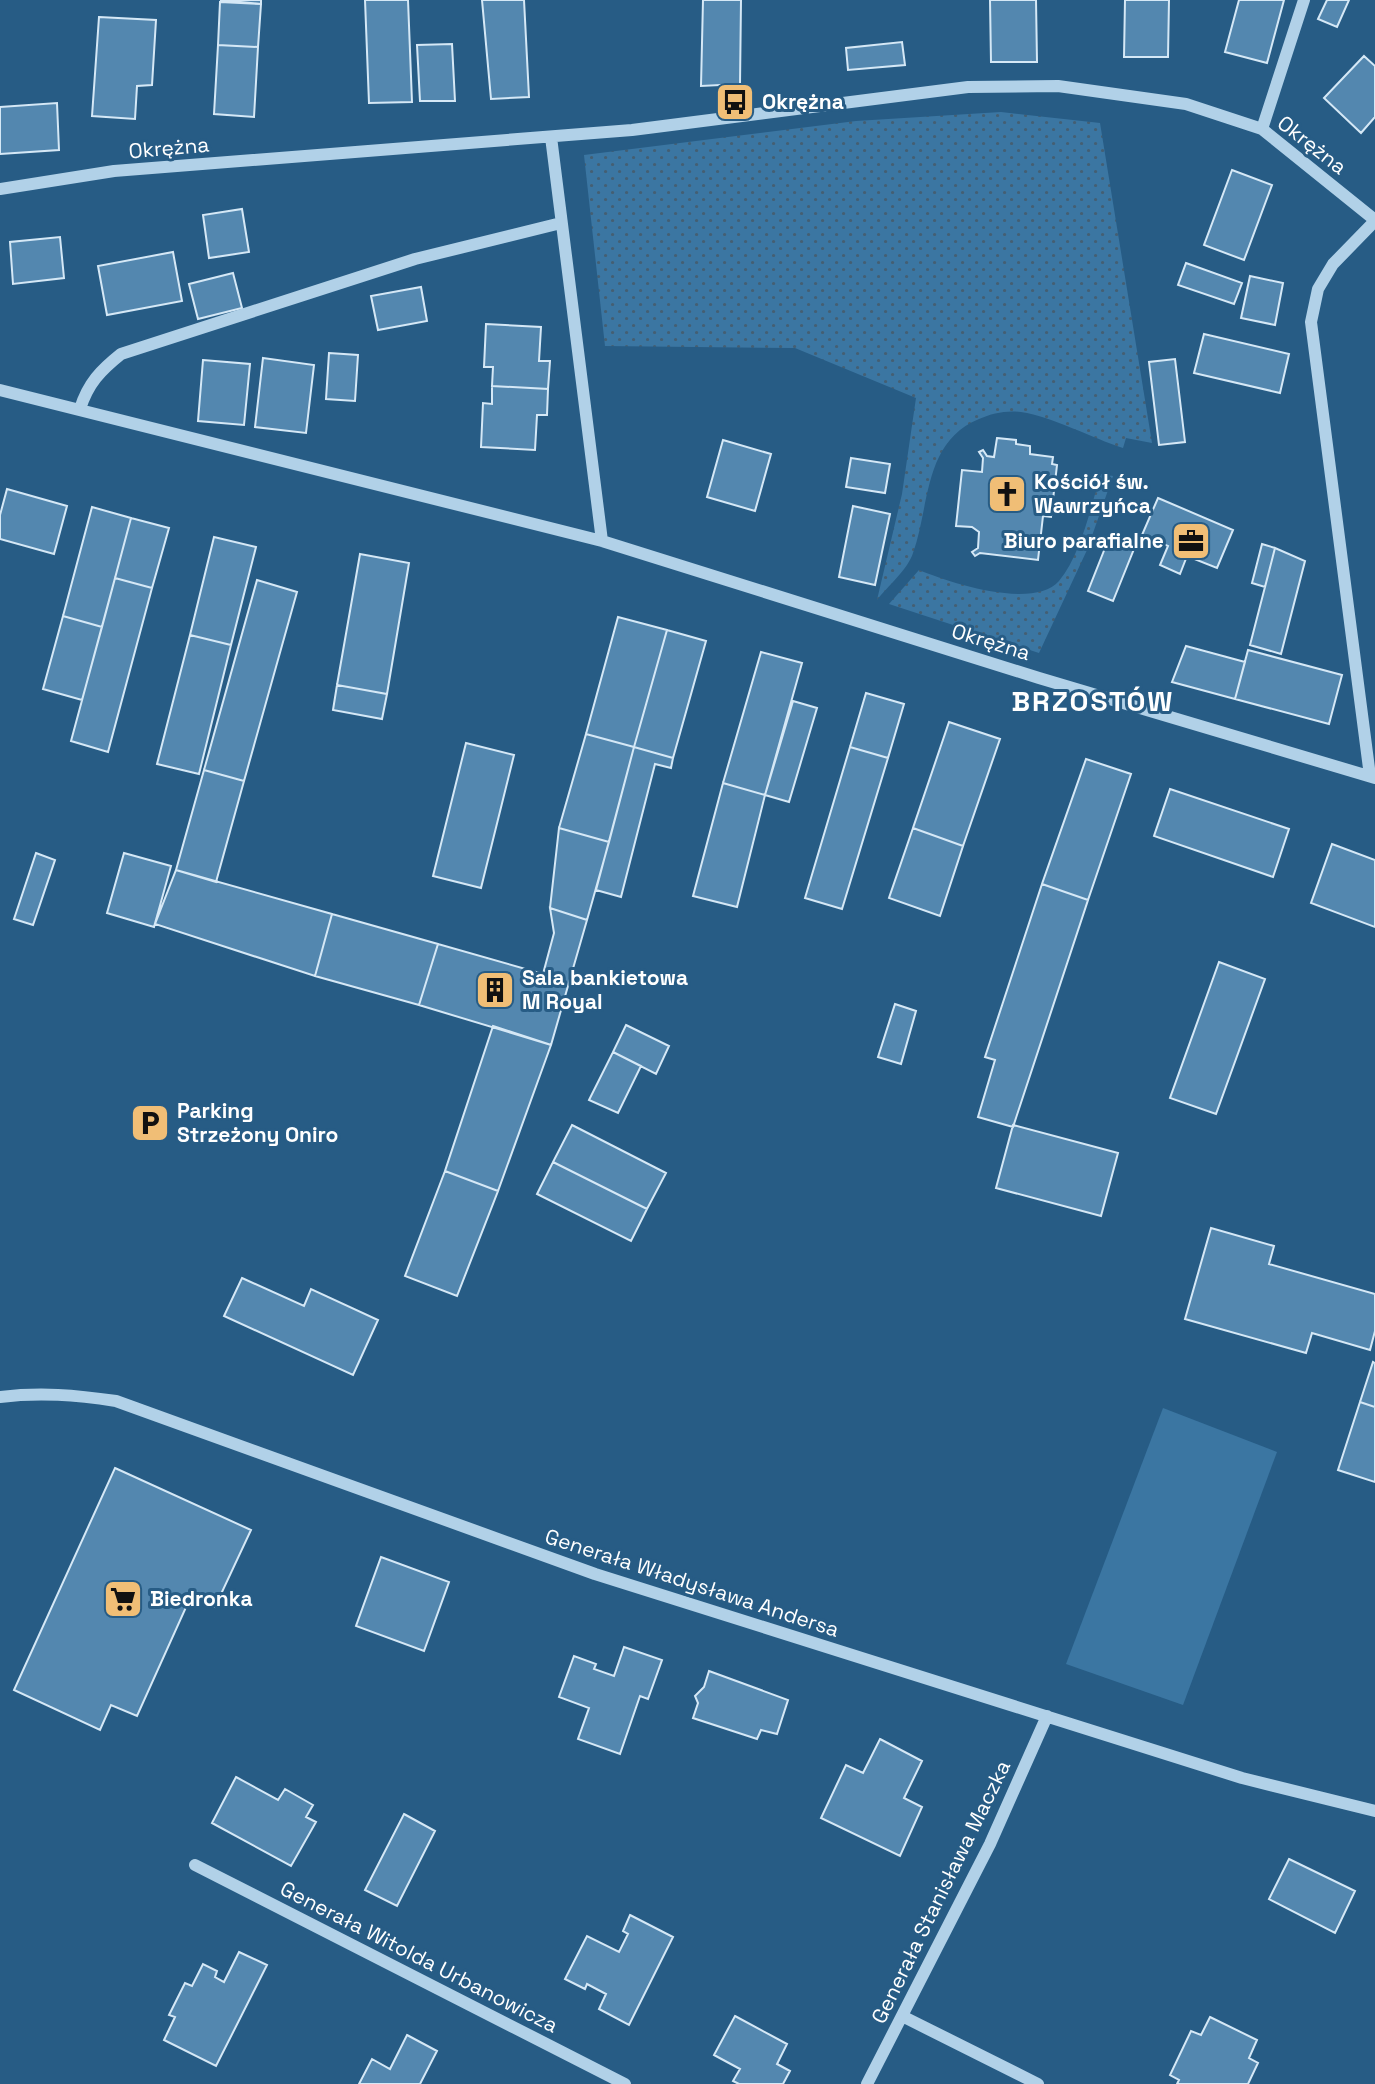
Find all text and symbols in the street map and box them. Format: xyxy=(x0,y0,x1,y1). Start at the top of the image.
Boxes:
bus stop icon: Okrężna xyxy=(714,81,756,123)
place label: Okrężna xyxy=(762,88,844,115)
street label: Okrężna xyxy=(1272,109,1352,180)
street label: Okrężna xyxy=(128,131,210,164)
place label: Kościół św. Wawrzyńca xyxy=(1034,468,1151,519)
church icon: Kościół św. Wawrzyńca xyxy=(986,473,1028,515)
office icon: Biuro parafialne xyxy=(1170,520,1212,562)
place label: Biuro parafialne xyxy=(1003,527,1164,554)
street label: Okrężna xyxy=(949,617,1034,666)
district label: BRZOSTÓW xyxy=(1012,683,1174,719)
place label: Sala bankietowa M Royal xyxy=(522,964,688,1015)
building icon: Sala bankietowa M Royal xyxy=(474,969,516,1011)
place label: Parking Strzeżony Oniro xyxy=(177,1097,338,1148)
parking icon: Parking Strzeżony Oniro xyxy=(129,1102,171,1144)
street label: Generała Władysława Andersa xyxy=(542,1522,843,1643)
supermarket icon: Biedronka xyxy=(102,1578,144,1620)
place label: Biedronka xyxy=(150,1585,253,1612)
street label: Generała Stanisława Maczka xyxy=(865,1756,1016,2028)
street label: Generała Witolda Urbanowicza xyxy=(276,1875,563,2039)

